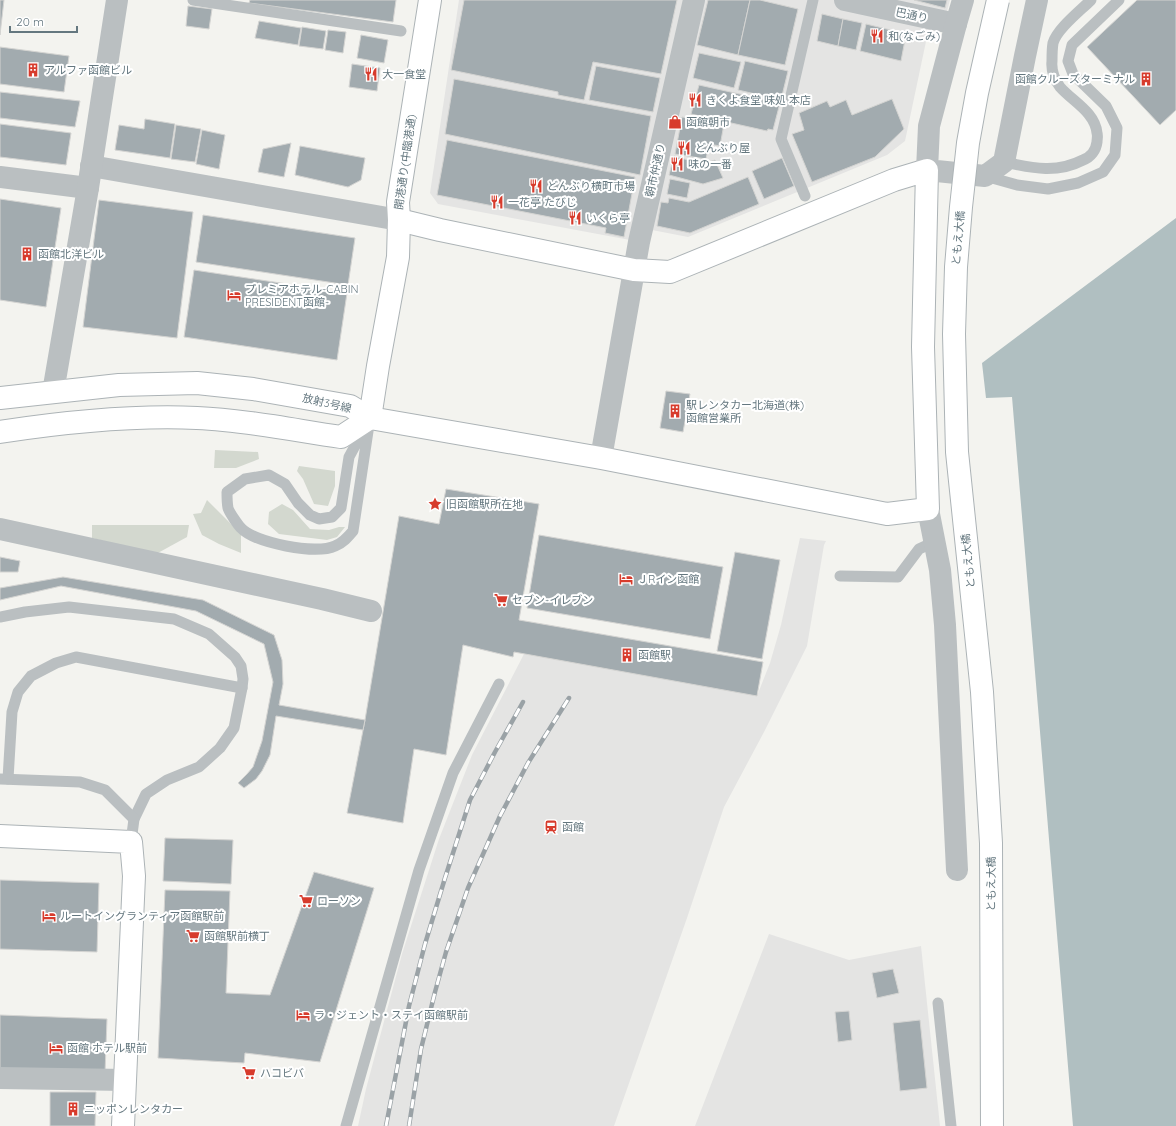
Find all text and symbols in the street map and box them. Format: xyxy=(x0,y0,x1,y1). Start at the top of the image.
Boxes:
street label: 巴通り xyxy=(894,5,930,25)
scale bar xyxy=(10,8,77,34)
text: 20 m xyxy=(16,14,44,29)
restaurant icon: 和(なごみ) xyxy=(869,28,885,44)
place label: 和(なごみ) xyxy=(888,29,940,43)
building icon: アルファ函館ビル xyxy=(25,62,41,78)
place label: アルファ函館ビル xyxy=(44,63,132,77)
restaurant icon: 大一食堂 xyxy=(363,66,379,82)
place label: 大一食堂 xyxy=(382,67,426,81)
building icon: 函館クルーズターミナル xyxy=(1138,71,1154,87)
place label: 函館クルーズターミナル xyxy=(1015,72,1135,86)
restaurant icon: きくよ食堂 味処 本店 xyxy=(687,92,703,108)
place label: きくよ食堂 味処 本店 xyxy=(706,93,811,107)
street label: 開港通り(中臨港通) xyxy=(391,113,419,211)
shop icon: 函館朝市 xyxy=(667,114,683,130)
place label: 函館朝市 xyxy=(686,115,730,129)
restaurant icon: どんぶり屋 xyxy=(676,140,692,156)
place label: どんぶり屋 xyxy=(695,141,750,155)
street label: 朝市仲通り xyxy=(642,142,668,198)
restaurant icon: 味の一番 xyxy=(669,156,685,172)
place label: 味の一番 xyxy=(688,157,732,171)
restaurant icon: どんぶり横町市場 xyxy=(528,178,544,194)
place label: どんぶり横町市場 xyxy=(547,179,635,193)
restaurant icon: 一花亭 たびじ xyxy=(489,194,505,210)
place label: 一花亭 たびじ xyxy=(508,195,577,209)
restaurant icon: いくら亭 xyxy=(567,210,583,226)
street label: ともえ大橋 xyxy=(949,210,967,266)
place label: いくら亭 xyxy=(586,211,630,225)
building icon: 函館北洋ビル xyxy=(19,246,35,262)
place label: 函館北洋ビル xyxy=(38,247,104,261)
place label: プレミアホテル-CABIN PRESIDENT函館- xyxy=(245,282,359,309)
hotel icon: プレミアホテル-CABIN PRESIDENT函館- xyxy=(226,287,242,303)
street label: 放射3号線 xyxy=(301,391,353,415)
place label: 駅レンタカー北海道(株) 函館営業所 xyxy=(686,398,804,425)
building icon: 駅レンタカー北海道(株) 函館営業所 xyxy=(667,403,683,419)
place icon: 旧函館駅所在地 xyxy=(427,496,443,512)
place label: 旧函館駅所在地 xyxy=(446,497,523,511)
street label: ともえ大橋 xyxy=(958,533,978,589)
hotel icon: ＪRイン函館 xyxy=(618,571,634,587)
place label: ＪRイン函館 xyxy=(637,572,699,586)
supermarket icon: セブン-イレブン xyxy=(493,592,509,608)
place label: セブン-イレブン xyxy=(512,593,593,607)
building icon: 函館駅 xyxy=(619,647,635,663)
place label: 函館駅 xyxy=(638,648,671,662)
station icon: 函館 xyxy=(543,819,559,835)
place label: 函館 xyxy=(562,820,584,834)
street label: ともえ大橋 xyxy=(984,857,998,912)
supermarket icon: ローソン xyxy=(298,893,314,909)
place label: ローソン xyxy=(317,894,361,908)
hotel icon: ルートイングランティア函館駅前 xyxy=(41,908,57,924)
place label: ルートイングランティア函館駅前 xyxy=(60,909,224,923)
supermarket icon: 函館駅前横丁 xyxy=(185,928,201,944)
place label: 函館駅前横丁 xyxy=(204,929,270,943)
hotel icon: ラ・ジェント・ステイ函館駅前 xyxy=(295,1007,311,1023)
place label: ラ・ジェント・ステイ函館駅前 xyxy=(314,1008,468,1022)
hotel icon: 函館 ホテル駅前 xyxy=(48,1040,64,1056)
place label: 函館 ホテル駅前 xyxy=(67,1041,147,1055)
supermarket icon: ハコビバ xyxy=(241,1065,257,1081)
place label: ハコビバ xyxy=(260,1066,304,1080)
building icon: ニッポンレンタカー xyxy=(65,1101,81,1117)
place label: ニッポンレンタカー xyxy=(84,1102,183,1116)

